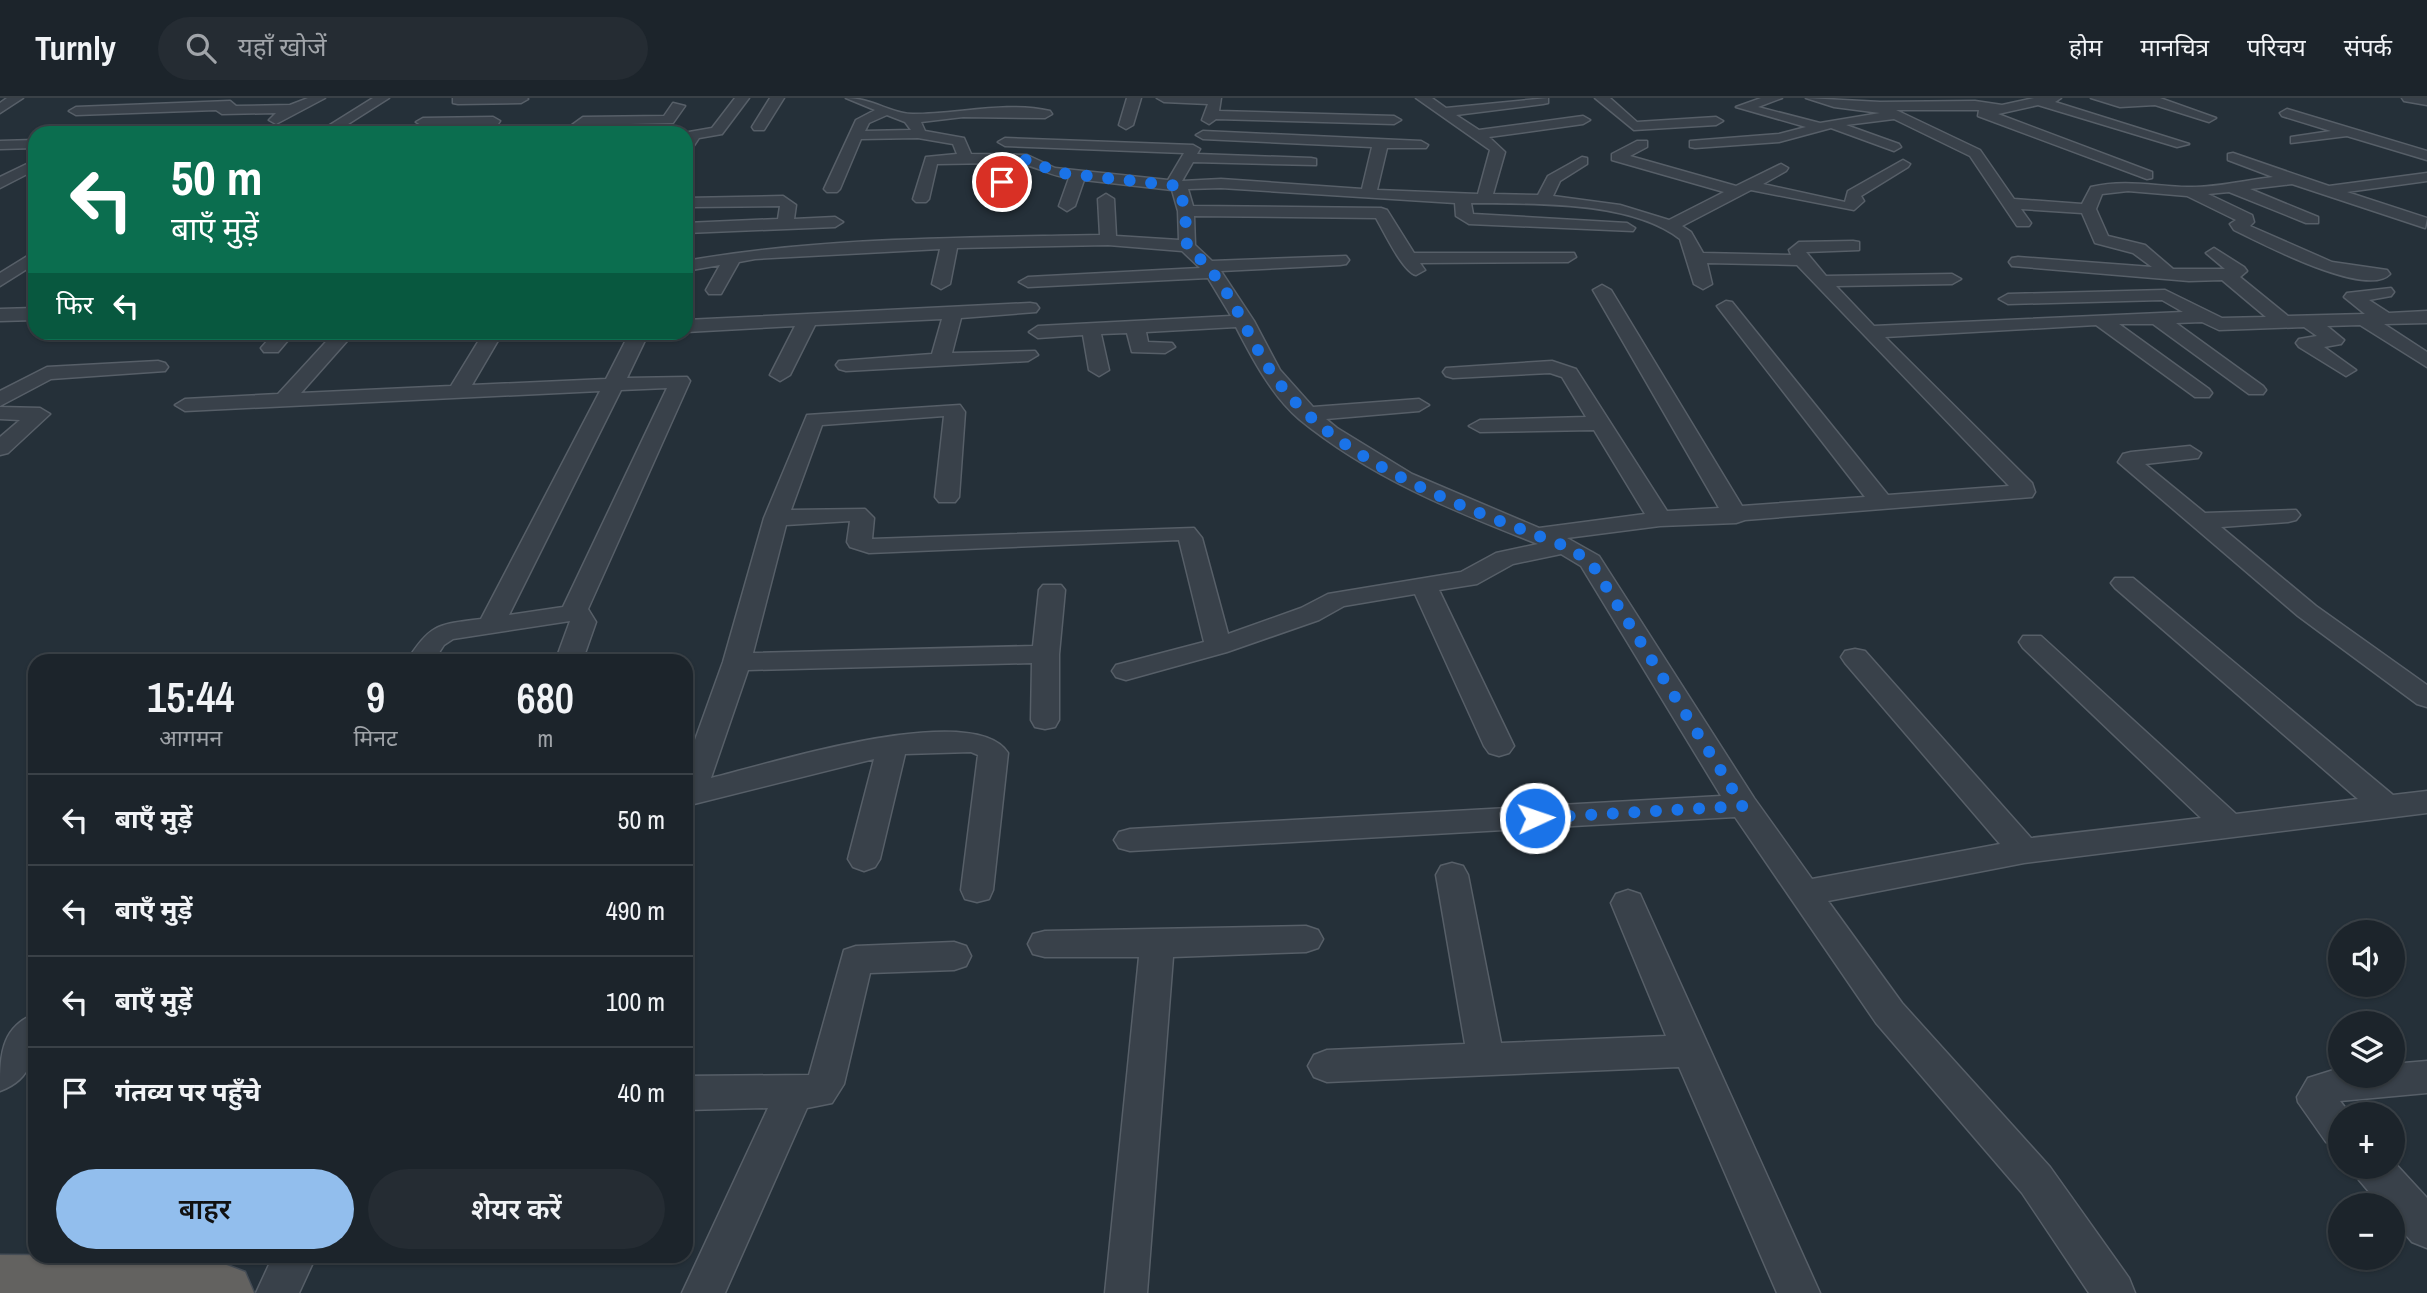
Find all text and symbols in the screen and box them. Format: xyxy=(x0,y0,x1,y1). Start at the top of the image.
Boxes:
search box xyxy=(158,17,648,80)
text: Turnly xyxy=(35,26,116,70)
icon: search xyxy=(182,29,220,67)
text: यहाँ खोजें xyxy=(238,29,327,64)
text: होम xyxy=(2069,31,2102,63)
text: मानचित्र xyxy=(2140,31,2209,63)
text: परिचय xyxy=(2247,31,2306,63)
text: संपर्क xyxy=(2344,31,2392,63)
text: 50 m xyxy=(171,144,263,210)
pin xyxy=(972,152,1032,212)
icon: left xyxy=(56,154,147,245)
icon: arrive xyxy=(983,163,1021,201)
text: बाएँ मुड़ें xyxy=(171,207,259,250)
text: फिर xyxy=(56,287,93,322)
icon: left xyxy=(107,287,145,325)
text: 15:44 xyxy=(147,669,234,725)
text: 9 xyxy=(366,669,385,725)
text: 680 xyxy=(517,670,574,726)
text: आगमन xyxy=(159,722,222,753)
text: मिनट xyxy=(353,722,398,753)
text: m xyxy=(537,723,553,754)
position arrow xyxy=(1498,781,1572,855)
icon: left xyxy=(56,801,94,839)
text: बाएँ मुड़ें xyxy=(115,801,192,836)
text: 50 m xyxy=(618,802,665,837)
icon: left xyxy=(56,892,94,930)
text: बाएँ मुड़ें xyxy=(115,892,192,927)
text: 490 m xyxy=(606,893,665,928)
map controls xyxy=(2328,920,2405,1270)
button: sound xyxy=(2328,920,2405,997)
icon: left xyxy=(56,983,94,1021)
text: बाएँ मुड़ें xyxy=(115,983,192,1018)
text: 100 m xyxy=(606,984,665,1019)
button: layers xyxy=(2328,1011,2405,1088)
icon: arrive xyxy=(56,1074,94,1112)
text: गंतव्य पर पहुँचे xyxy=(115,1074,261,1109)
text: 40 m xyxy=(618,1075,665,1110)
button: + xyxy=(2328,1102,2405,1179)
button: बाहर xyxy=(56,1169,354,1249)
button: शेयर करें xyxy=(368,1169,665,1249)
button: − xyxy=(2328,1193,2405,1270)

